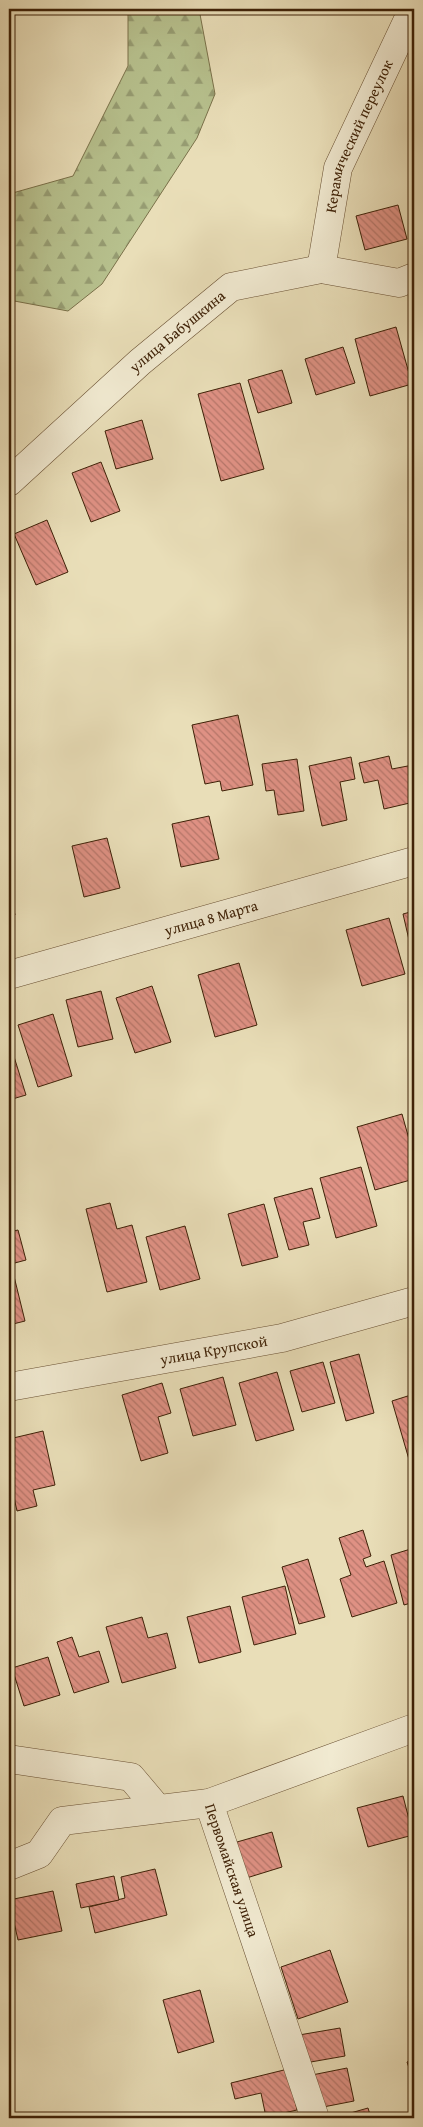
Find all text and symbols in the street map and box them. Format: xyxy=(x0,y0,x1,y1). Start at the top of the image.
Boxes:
street label: Керамический переулок xyxy=(320,56,398,214)
street label: улица Бабушкина xyxy=(124,284,230,378)
street label: улица 8 Марта xyxy=(161,894,261,941)
street label: улица Крупской xyxy=(157,1330,269,1370)
street label: Первомайская улица xyxy=(200,1801,265,1940)

